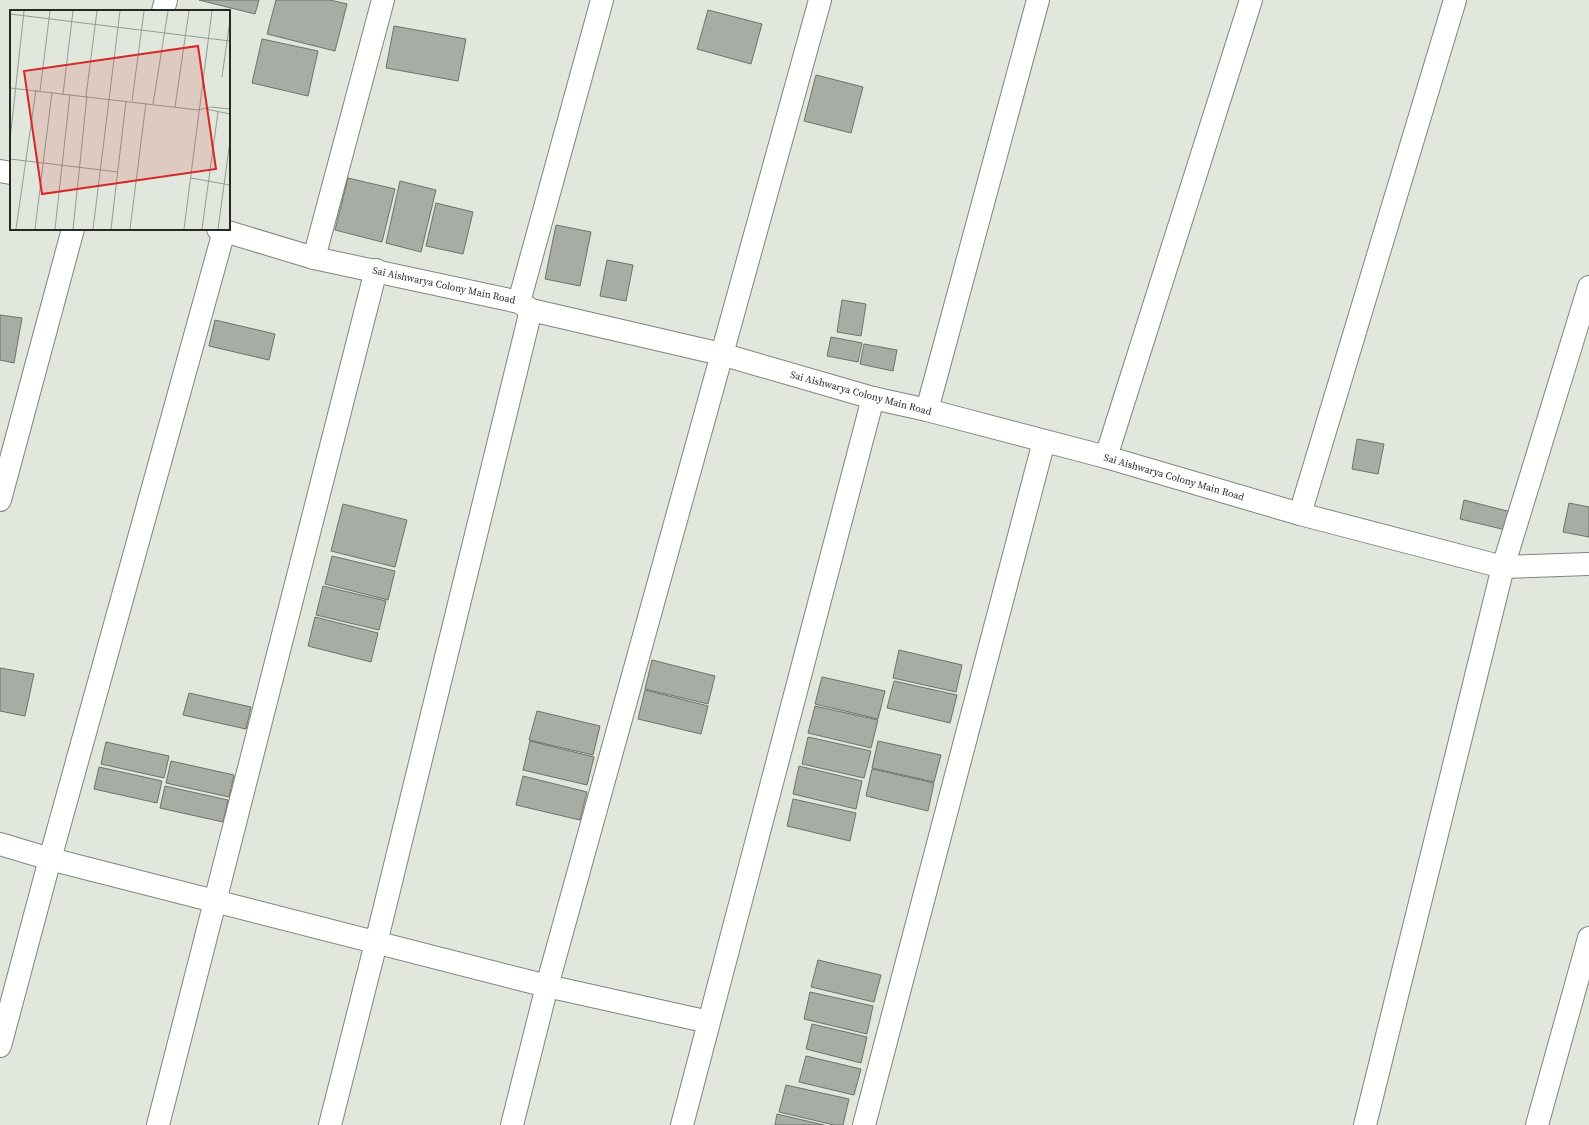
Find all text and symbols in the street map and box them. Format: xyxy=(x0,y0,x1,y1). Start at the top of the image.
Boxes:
inset map xyxy=(10,10,230,230)
street label: Sai Aishwarya Colony Main Road xyxy=(371,264,517,307)
street label: Sai Aishwarya Colony Main Road xyxy=(789,368,933,418)
street label: Sai Aishwarya Colony Main Road xyxy=(1102,451,1246,503)

